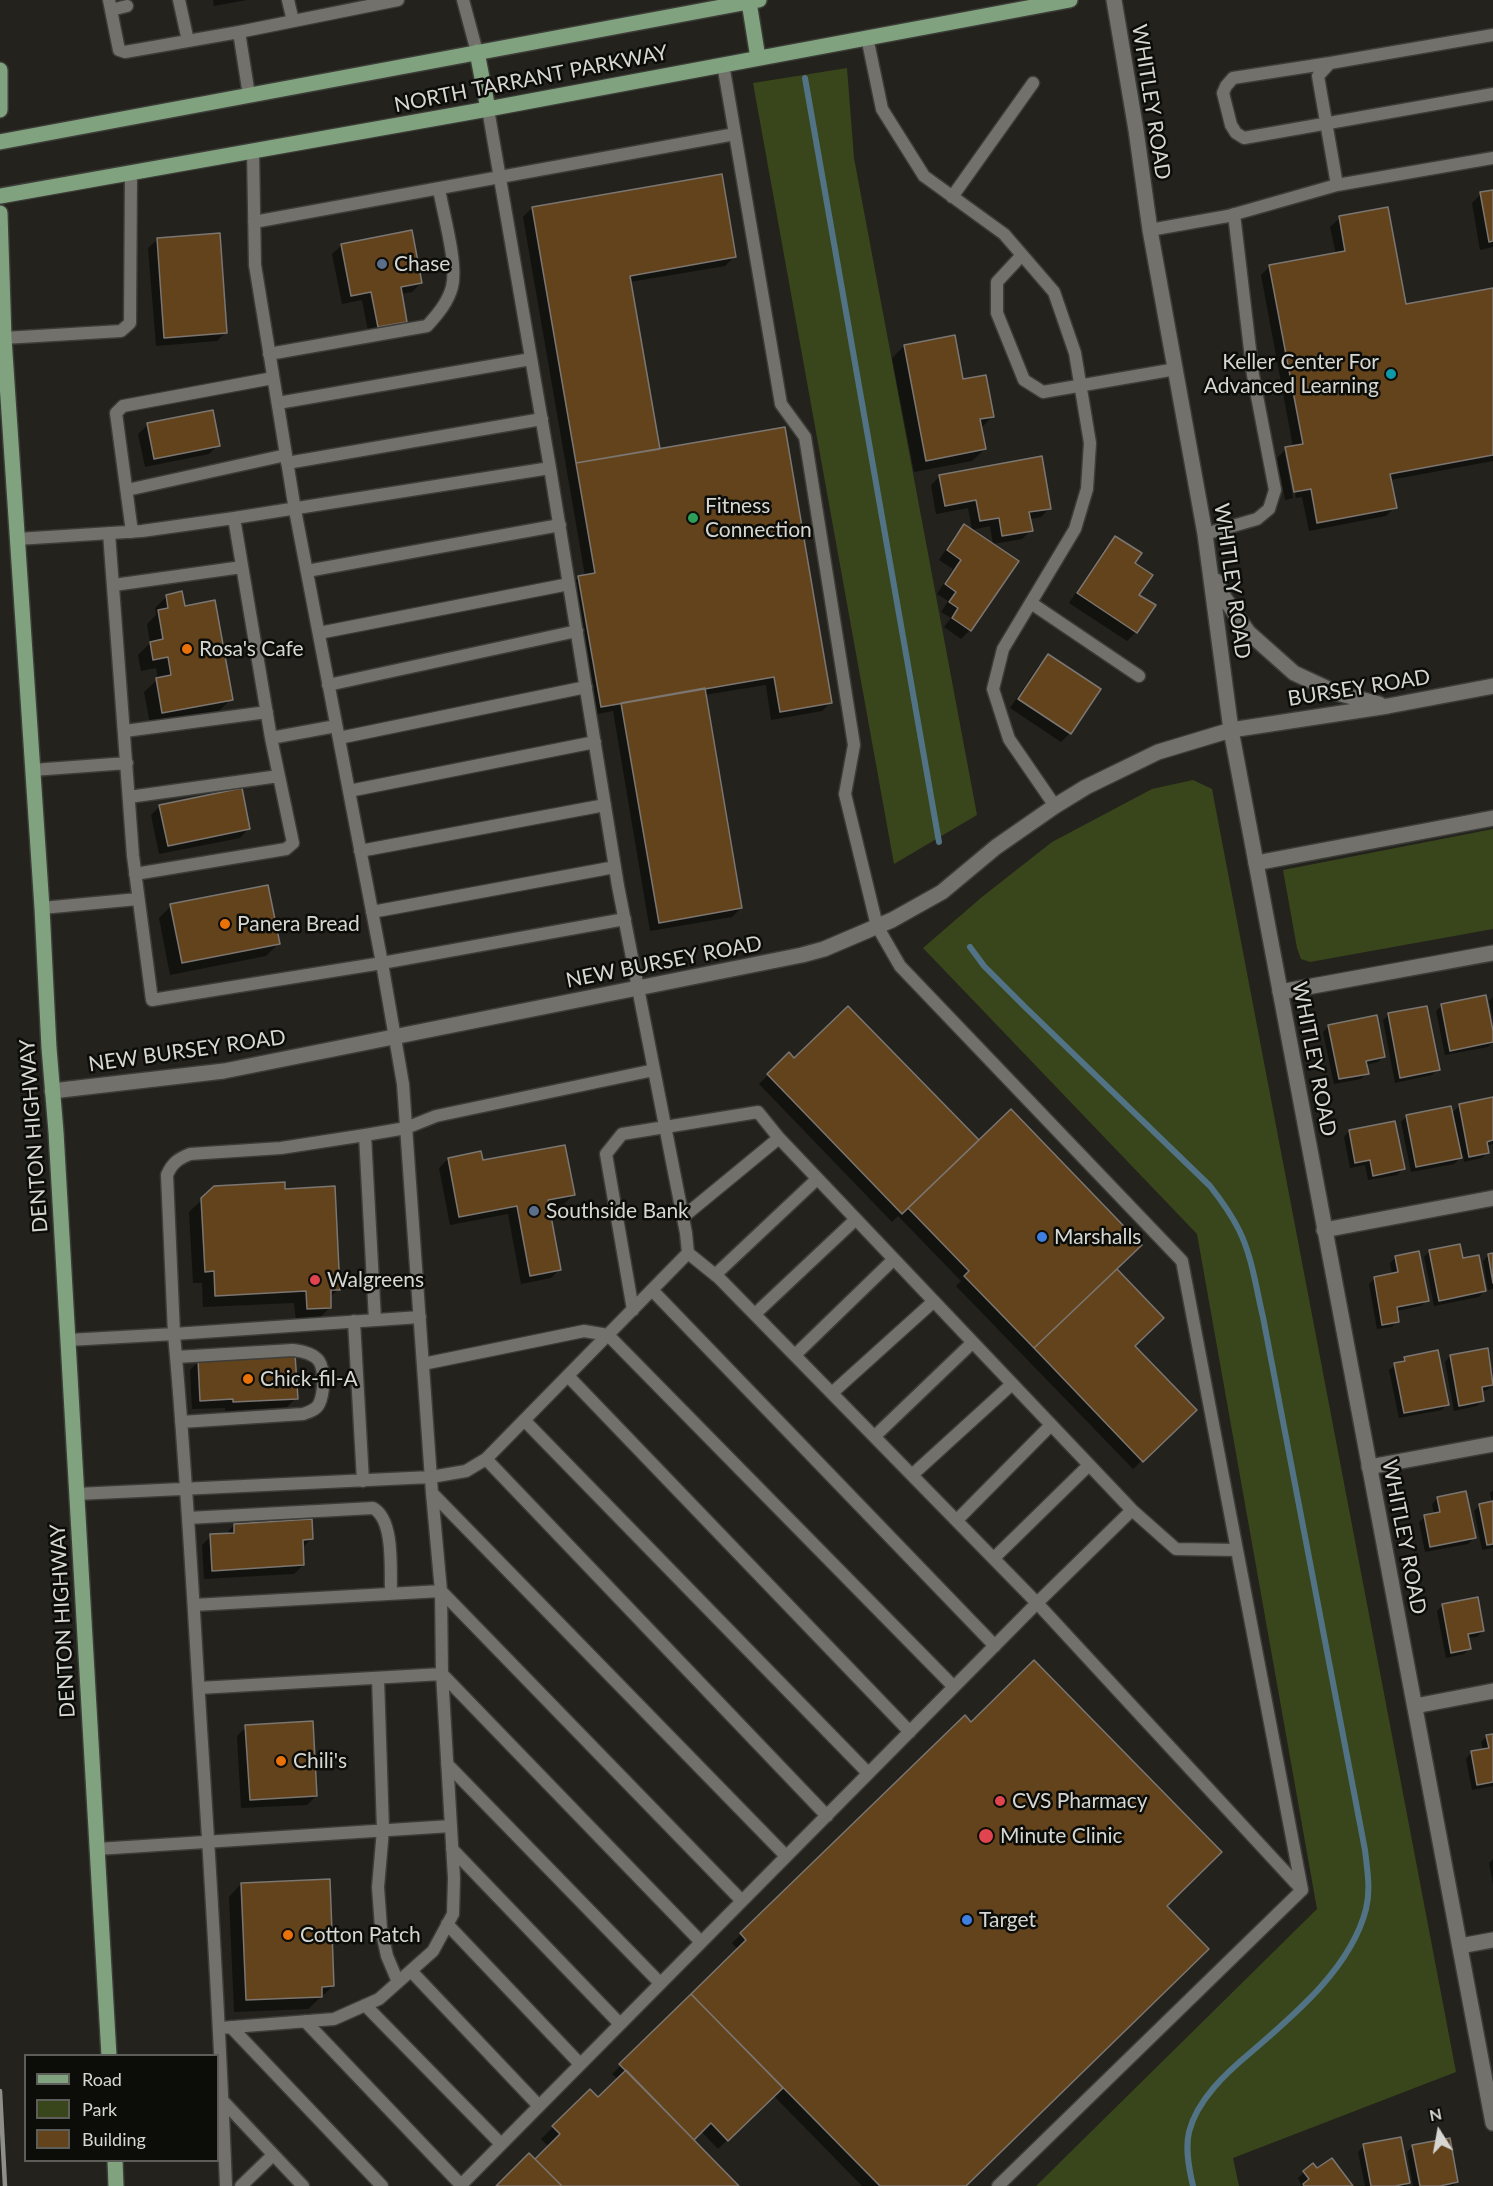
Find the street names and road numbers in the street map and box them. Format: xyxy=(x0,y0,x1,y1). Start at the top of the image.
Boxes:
street label: WHITLEY ROAD xyxy=(1126,22,1176,182)
street label: NORTH TARRANT PARKWAY xyxy=(392,40,670,118)
street label: WHITLEY ROAD xyxy=(1209,501,1255,661)
street label: BURSEY ROAD xyxy=(1286,664,1432,712)
street label: NEW BURSEY ROAD xyxy=(564,931,764,993)
street label: WHITLEY ROAD xyxy=(1287,980,1341,1138)
street label: NEW BURSEY ROAD xyxy=(87,1025,287,1077)
street label: DENTON HIGHWAY xyxy=(15,1038,53,1234)
street label: WHITLEY ROAD xyxy=(1377,1458,1431,1616)
street label: DENTON HIGHWAY xyxy=(45,1523,81,1719)

